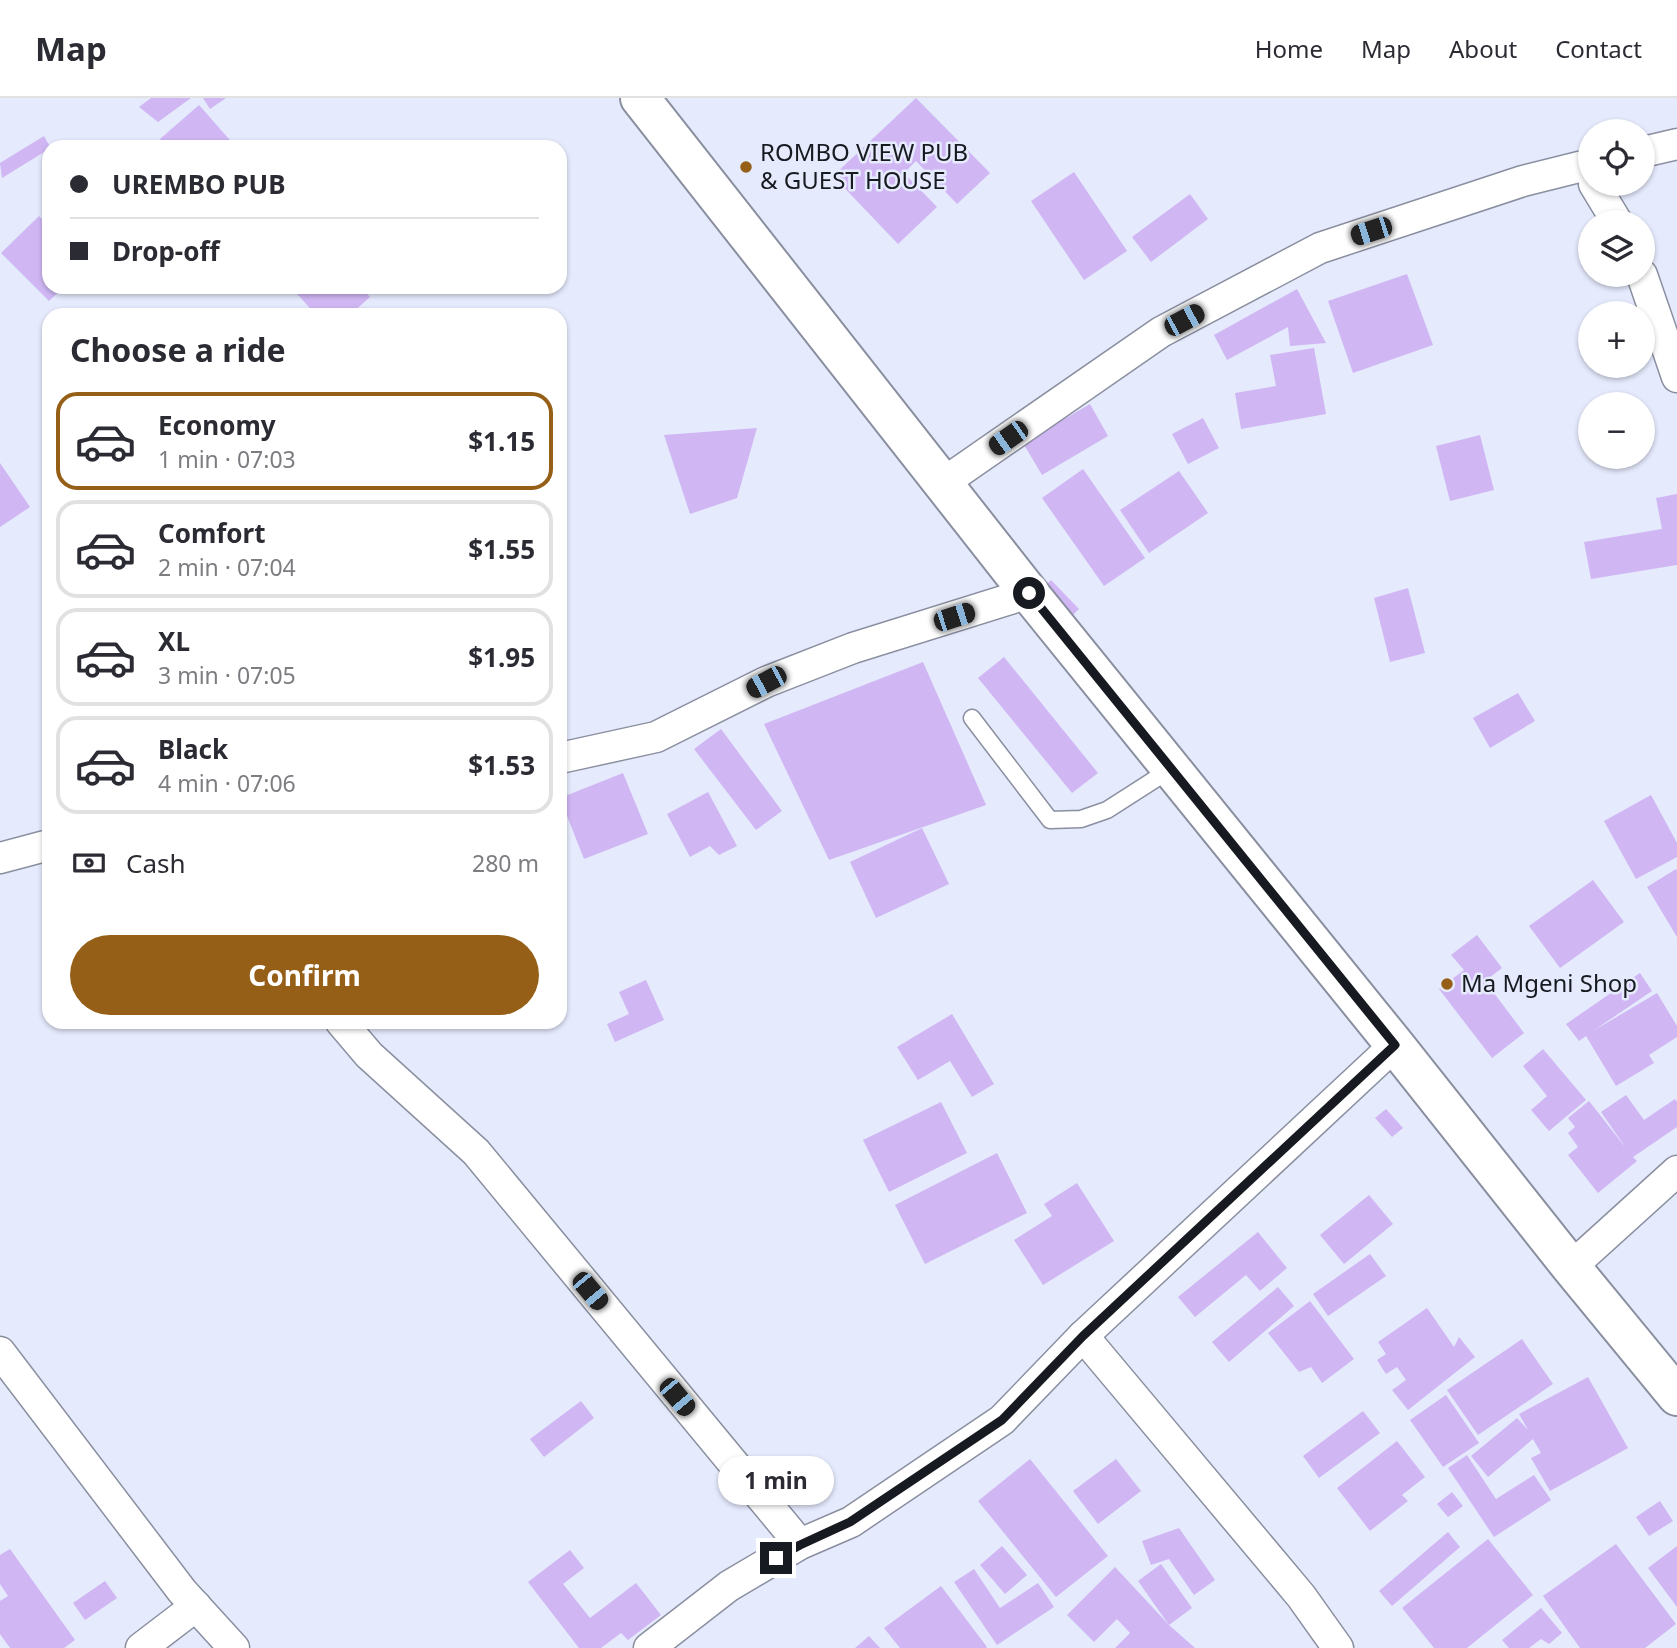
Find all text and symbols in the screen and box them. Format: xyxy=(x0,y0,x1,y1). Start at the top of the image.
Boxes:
text: Map xyxy=(35,26,107,71)
text: Home xyxy=(1255,32,1323,65)
text: Map xyxy=(1361,32,1411,65)
text: About xyxy=(1449,32,1517,65)
text: Contact xyxy=(1555,32,1642,65)
map controls xyxy=(1578,119,1655,469)
button: locate xyxy=(1578,119,1655,196)
place label: ROMBO VIEW PUB & GUEST HOUSE xyxy=(760,135,968,196)
marker: ROMBO VIEW PUB & GUEST HOUSE xyxy=(738,159,754,175)
text: UREMBO PUB xyxy=(112,166,286,202)
button: layers xyxy=(1578,210,1655,287)
car xyxy=(1348,215,1395,247)
text: Drop-off xyxy=(112,233,219,269)
car xyxy=(1161,301,1208,339)
button: + xyxy=(1578,301,1655,378)
text: Choose a ride xyxy=(70,328,286,371)
button: − xyxy=(1578,392,1655,469)
text: Economy xyxy=(158,407,276,443)
icon: car xyxy=(74,410,137,473)
car xyxy=(985,417,1032,459)
text: $1.15 xyxy=(468,423,535,459)
text: 1 min · 07:03 xyxy=(158,443,296,475)
text: Comfort xyxy=(158,515,266,551)
icon: car xyxy=(74,518,137,581)
text: $1.55 xyxy=(468,531,535,567)
text: 2 min · 07:04 xyxy=(158,551,296,583)
route start xyxy=(1013,577,1045,609)
car xyxy=(931,601,978,633)
text: XL xyxy=(158,623,190,659)
icon: car xyxy=(74,626,137,689)
text: $1.95 xyxy=(468,639,535,675)
text: 3 min · 07:05 xyxy=(158,659,296,691)
car xyxy=(743,663,790,701)
text: Black xyxy=(158,731,228,767)
icon: car xyxy=(74,734,137,797)
text: $1.53 xyxy=(468,747,535,783)
text: 4 min · 07:06 xyxy=(158,767,296,799)
icon: cash xyxy=(70,844,108,882)
text: Cash xyxy=(126,845,186,881)
text: 280 m xyxy=(472,847,539,879)
button: Confirm xyxy=(70,935,539,1015)
place label: Ma Mgeni Shop xyxy=(1461,966,1637,999)
marker: Ma Mgeni Shop xyxy=(1439,976,1455,992)
car xyxy=(569,1268,612,1314)
car xyxy=(656,1374,699,1420)
callout: 1 min xyxy=(718,1456,834,1506)
text: 1 min xyxy=(744,1464,808,1496)
route end xyxy=(760,1542,792,1574)

